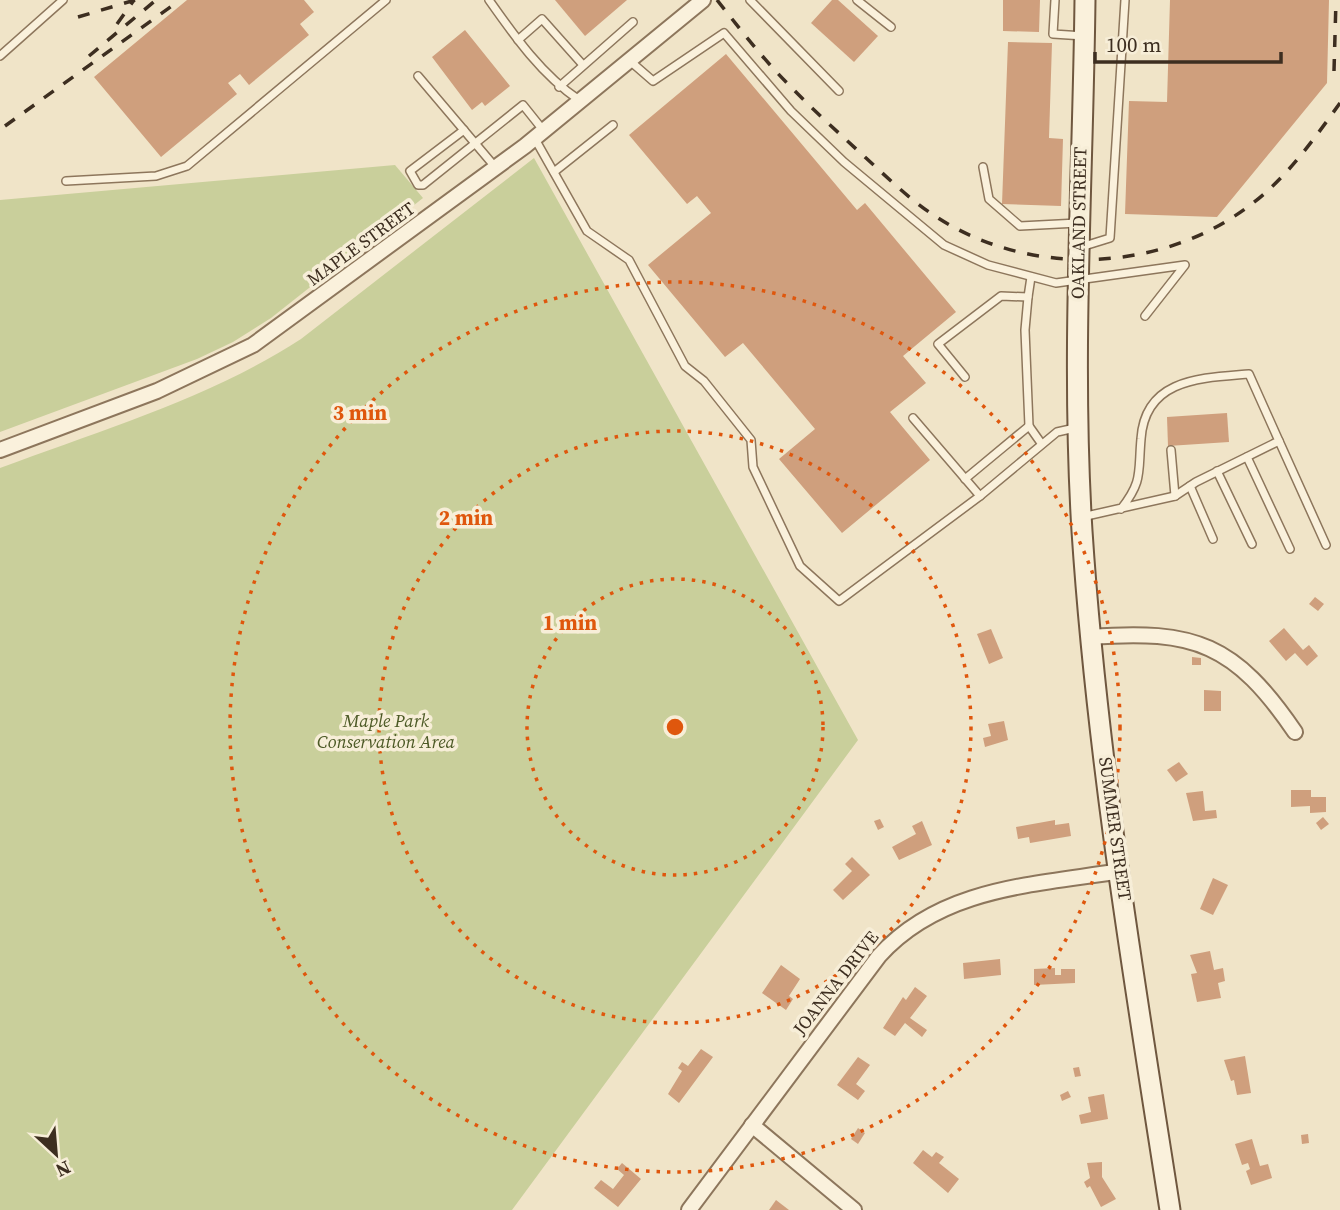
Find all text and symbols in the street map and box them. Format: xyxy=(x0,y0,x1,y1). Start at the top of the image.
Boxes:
scale bar xyxy=(1095,21,1280,65)
text: 100 m xyxy=(1106,30,1161,59)
street label: OAKLAND STREET xyxy=(1065,146,1092,299)
street label: MAPLE STREET xyxy=(302,196,420,291)
text: 3 min xyxy=(333,398,387,427)
text: 2 min xyxy=(439,503,493,532)
text: 1 min xyxy=(543,608,597,637)
park label: Maple Park Conservation Area xyxy=(317,708,456,754)
centre of rings xyxy=(663,715,687,739)
street label: SUMMER STREET xyxy=(1093,755,1138,903)
street label: JOANNA DRIVE xyxy=(786,925,884,1041)
north arrow xyxy=(21,1119,91,1189)
text: N xyxy=(51,1155,75,1184)

